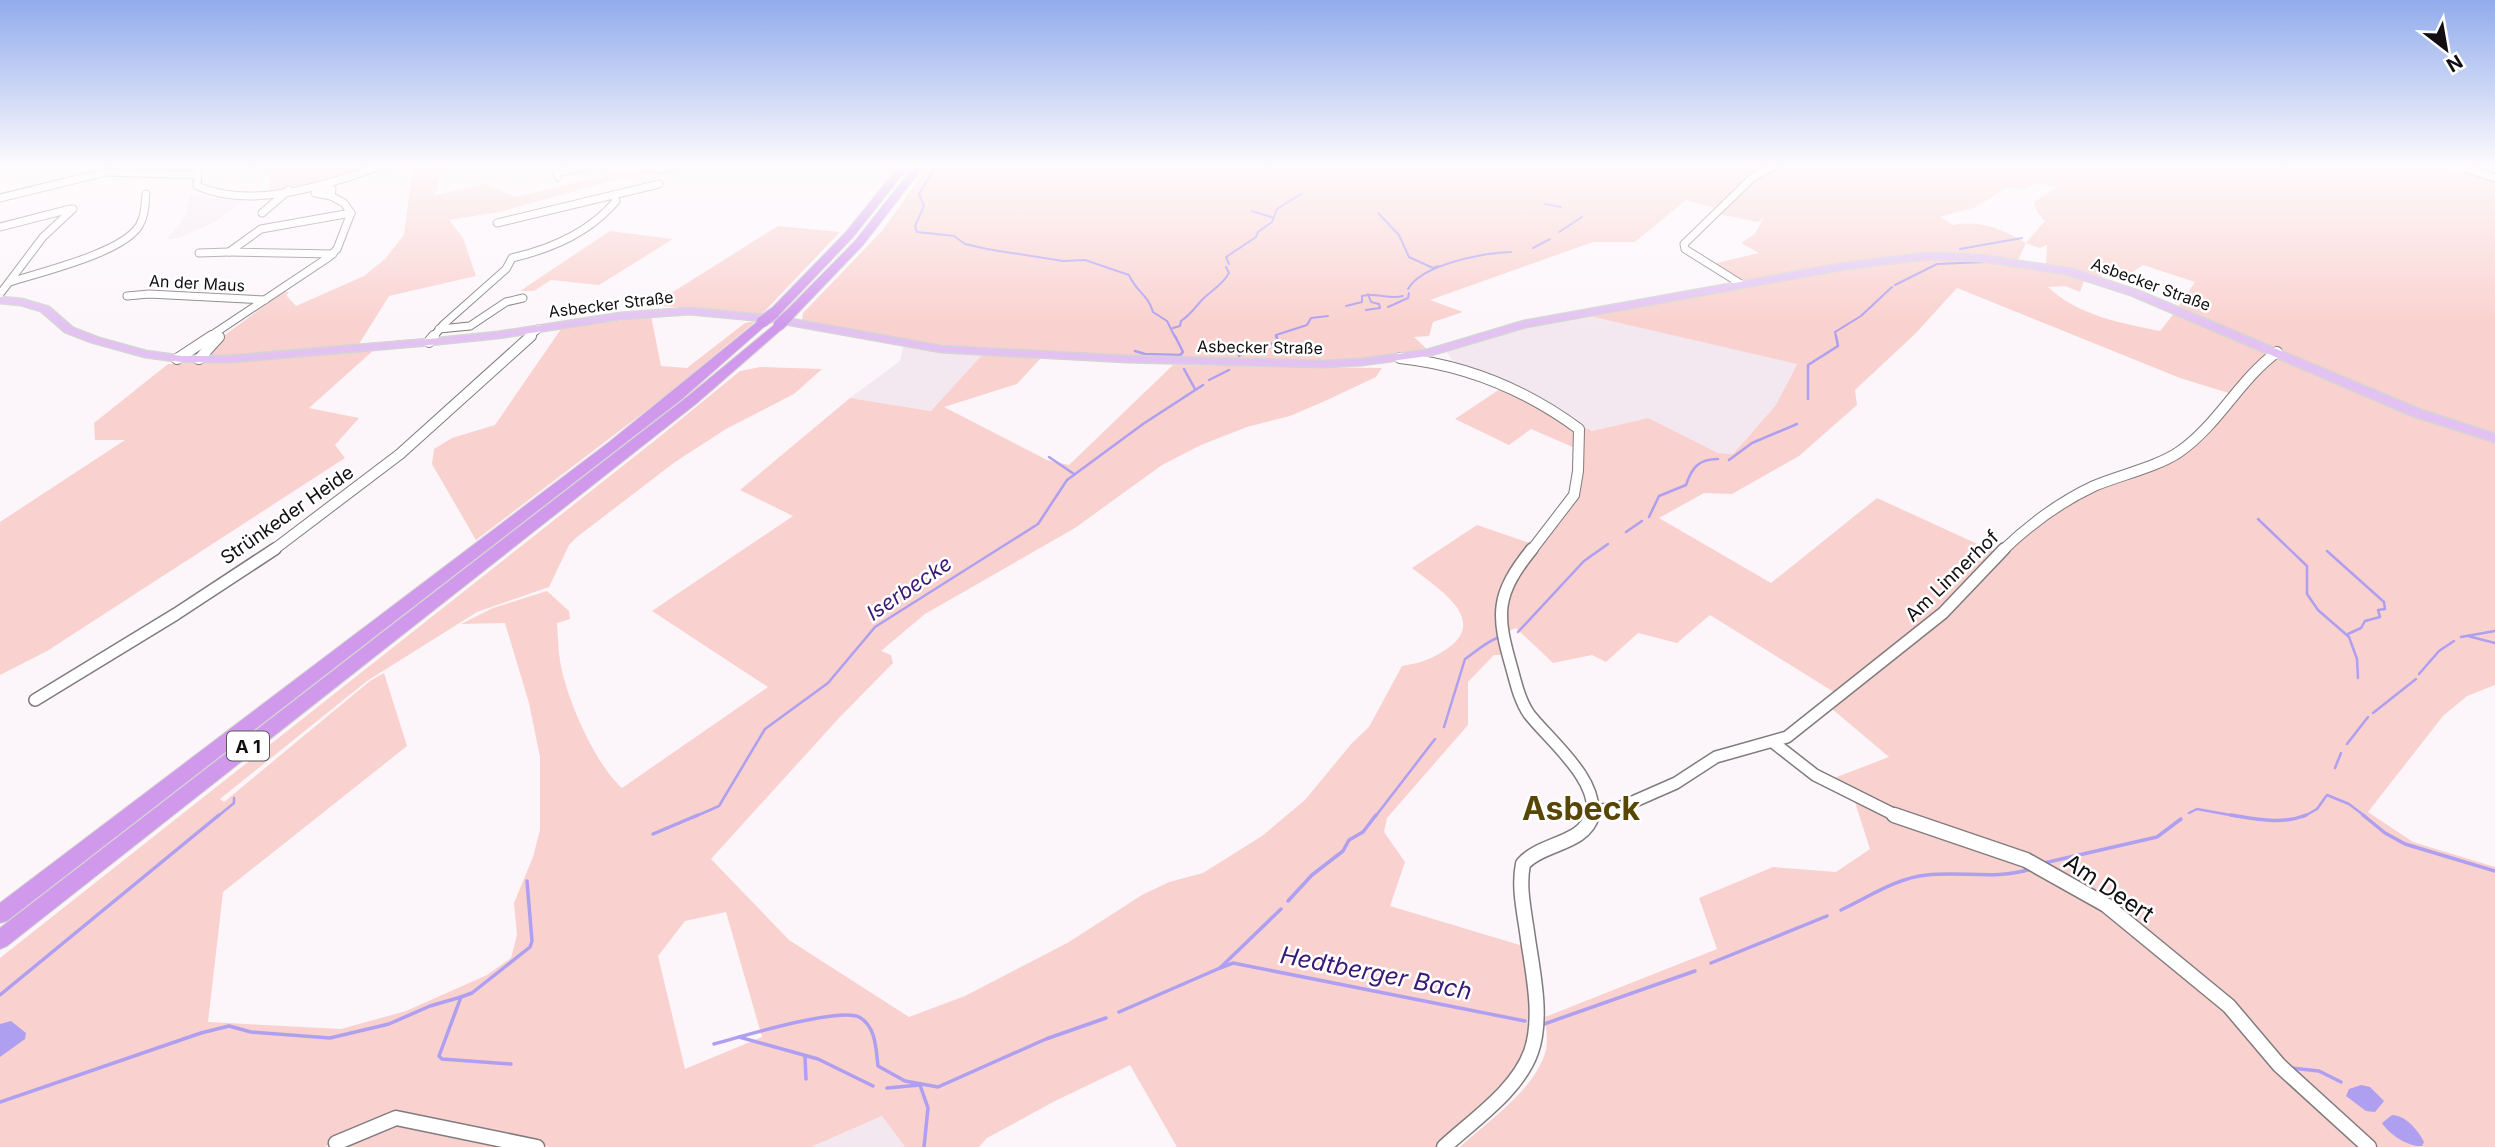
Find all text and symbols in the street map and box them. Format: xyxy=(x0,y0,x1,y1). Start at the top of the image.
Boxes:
north arrow xyxy=(2411,14,2481,84)
text: N xyxy=(2442,50,2467,77)
street label: Asbecker Straße xyxy=(2089,253,2213,315)
street label: An der Maus xyxy=(149,271,245,295)
street label: Asbecker Straße xyxy=(547,286,675,322)
street label: Asbecker Straße xyxy=(1197,336,1323,358)
street label: Strünkeder Heide xyxy=(216,461,358,569)
street label: Am Linnerhof xyxy=(1900,526,2004,626)
water label: Iserbecke xyxy=(862,550,956,626)
road number: A 1 xyxy=(227,732,269,760)
district label: Asbeck xyxy=(1522,789,1640,828)
street label: Am Deert xyxy=(2059,848,2160,929)
water label: Hedtberger Bach xyxy=(1278,940,1474,1006)

